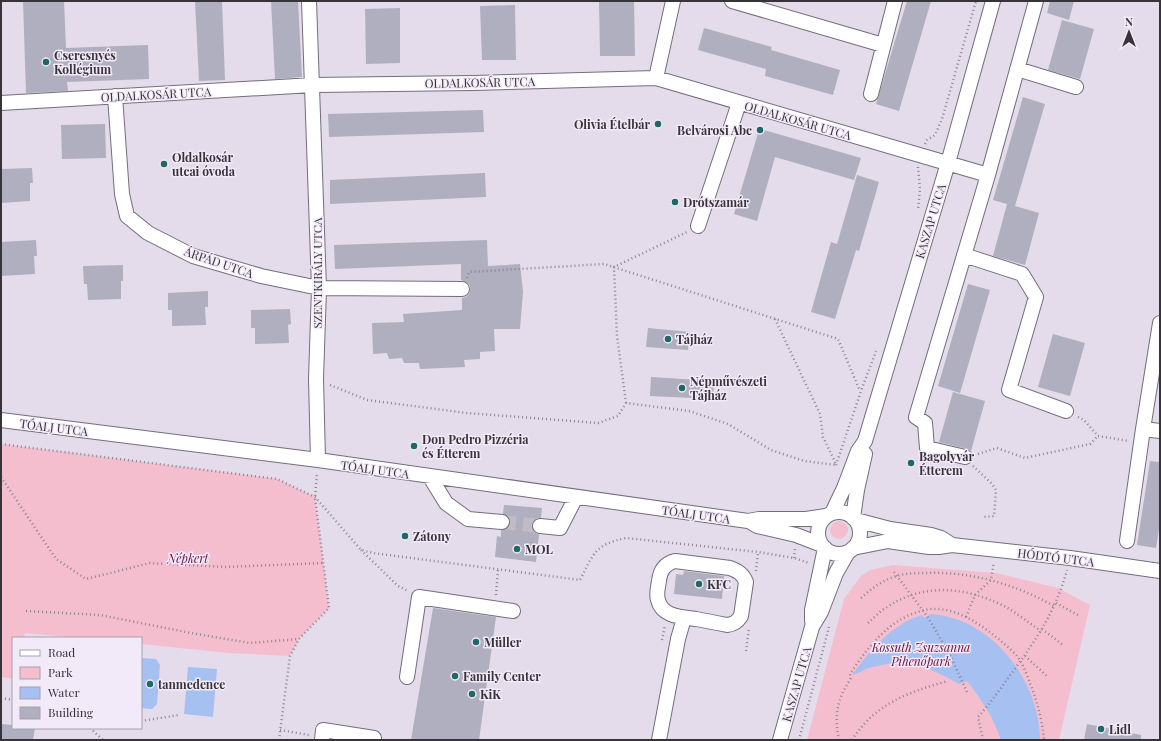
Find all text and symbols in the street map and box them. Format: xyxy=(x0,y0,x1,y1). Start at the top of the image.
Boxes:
north arrow xyxy=(1109,12,1149,52)
text: N xyxy=(1125,14,1133,29)
place label: Cseresnyés Kollégium xyxy=(54,47,116,77)
marker: Cseresnyés Kollégium xyxy=(41,57,51,67)
street label: OLDALKOSÁR UTCA xyxy=(425,73,536,91)
street label: OLDALKOSÁR UTCA xyxy=(100,83,212,105)
street label: OLDALKOSÁR UTCA xyxy=(743,97,854,143)
place label: Olivia Ételbár xyxy=(574,116,650,132)
marker: Olivia Ételbár xyxy=(653,119,663,129)
place label: Belvárosi Abc xyxy=(677,122,752,138)
marker: Belvárosi Abc xyxy=(755,125,765,135)
place label: Oldalkosár utcai óvoda xyxy=(172,149,236,179)
marker: Oldalkosár utcai óvoda xyxy=(159,159,169,169)
street label: KASZAP UTCA xyxy=(911,181,949,260)
place label: Drótszamár xyxy=(683,194,749,210)
marker: Drótszamár xyxy=(670,197,680,207)
street label: SZENTKIRÁLY UTCA xyxy=(309,217,325,329)
street label: ÁRPÁD UTCA xyxy=(181,242,256,281)
place label: Tájház xyxy=(676,331,713,347)
marker: Tájház xyxy=(663,334,673,344)
place label: Népművészeti Tájház xyxy=(690,373,767,403)
marker: Népművészeti Tájház xyxy=(677,383,687,393)
street label: TÓALJ UTCA xyxy=(19,415,90,439)
place label: Don Pedro Pizzéria és Étterem xyxy=(422,431,529,461)
marker: Don Pedro Pizzéria és Étterem xyxy=(409,441,419,451)
place label: Bagolyvár Étterem xyxy=(919,448,975,478)
street label: TÓALJ UTCA xyxy=(340,456,411,482)
marker: Bagolyvár Étterem xyxy=(906,458,916,468)
street label: TÓALJ UTCA xyxy=(661,501,732,527)
place label: Zátony xyxy=(413,528,452,544)
marker: Zátony xyxy=(400,531,410,541)
place label: MOL xyxy=(525,541,553,557)
marker: MOL xyxy=(512,544,522,554)
street label: HÓDTÓ UTCA xyxy=(1017,544,1096,570)
park label: Népkert xyxy=(167,550,209,566)
place label: KFC xyxy=(707,576,731,592)
marker: KFC xyxy=(694,579,704,589)
place label: Müller xyxy=(484,634,522,650)
legend xyxy=(12,637,142,729)
marker: Müller xyxy=(471,637,481,647)
park label: Kossuth Zsuzsanna Pihenőpark xyxy=(871,639,970,669)
text: Road xyxy=(48,644,75,660)
street label: KASZAP UTCA xyxy=(778,644,814,723)
text: Park xyxy=(48,664,73,680)
place label: Family Center xyxy=(463,668,541,684)
marker: Family Center xyxy=(450,671,460,681)
place label: tanmedence xyxy=(157,676,225,692)
marker: tanmedence xyxy=(145,679,155,689)
text: Water xyxy=(47,684,81,700)
place label: KiK xyxy=(480,686,501,702)
marker: KiK xyxy=(467,689,477,699)
text: Building xyxy=(48,704,94,720)
place label: Lidl xyxy=(1109,721,1131,737)
marker: Lidl xyxy=(1096,724,1106,734)

